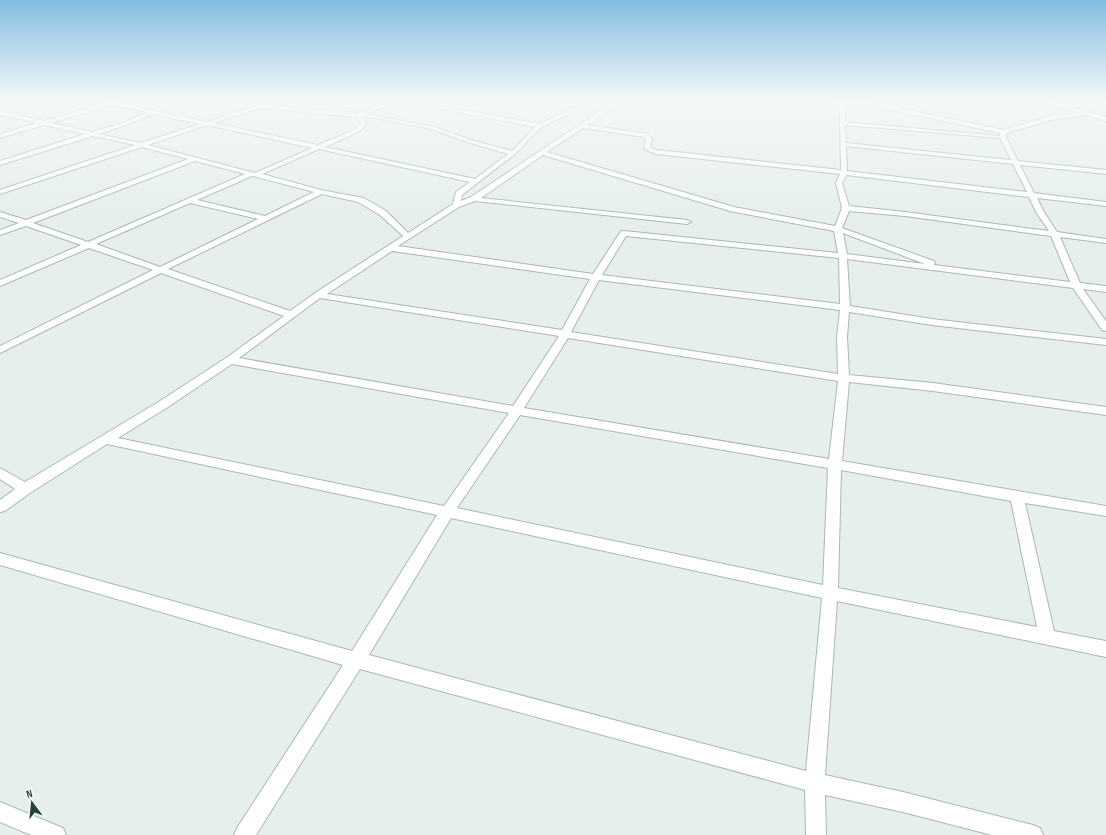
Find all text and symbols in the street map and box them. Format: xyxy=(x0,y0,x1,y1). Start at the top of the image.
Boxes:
north arrow xyxy=(12,783,52,823)
text: N xyxy=(25,787,34,801)

